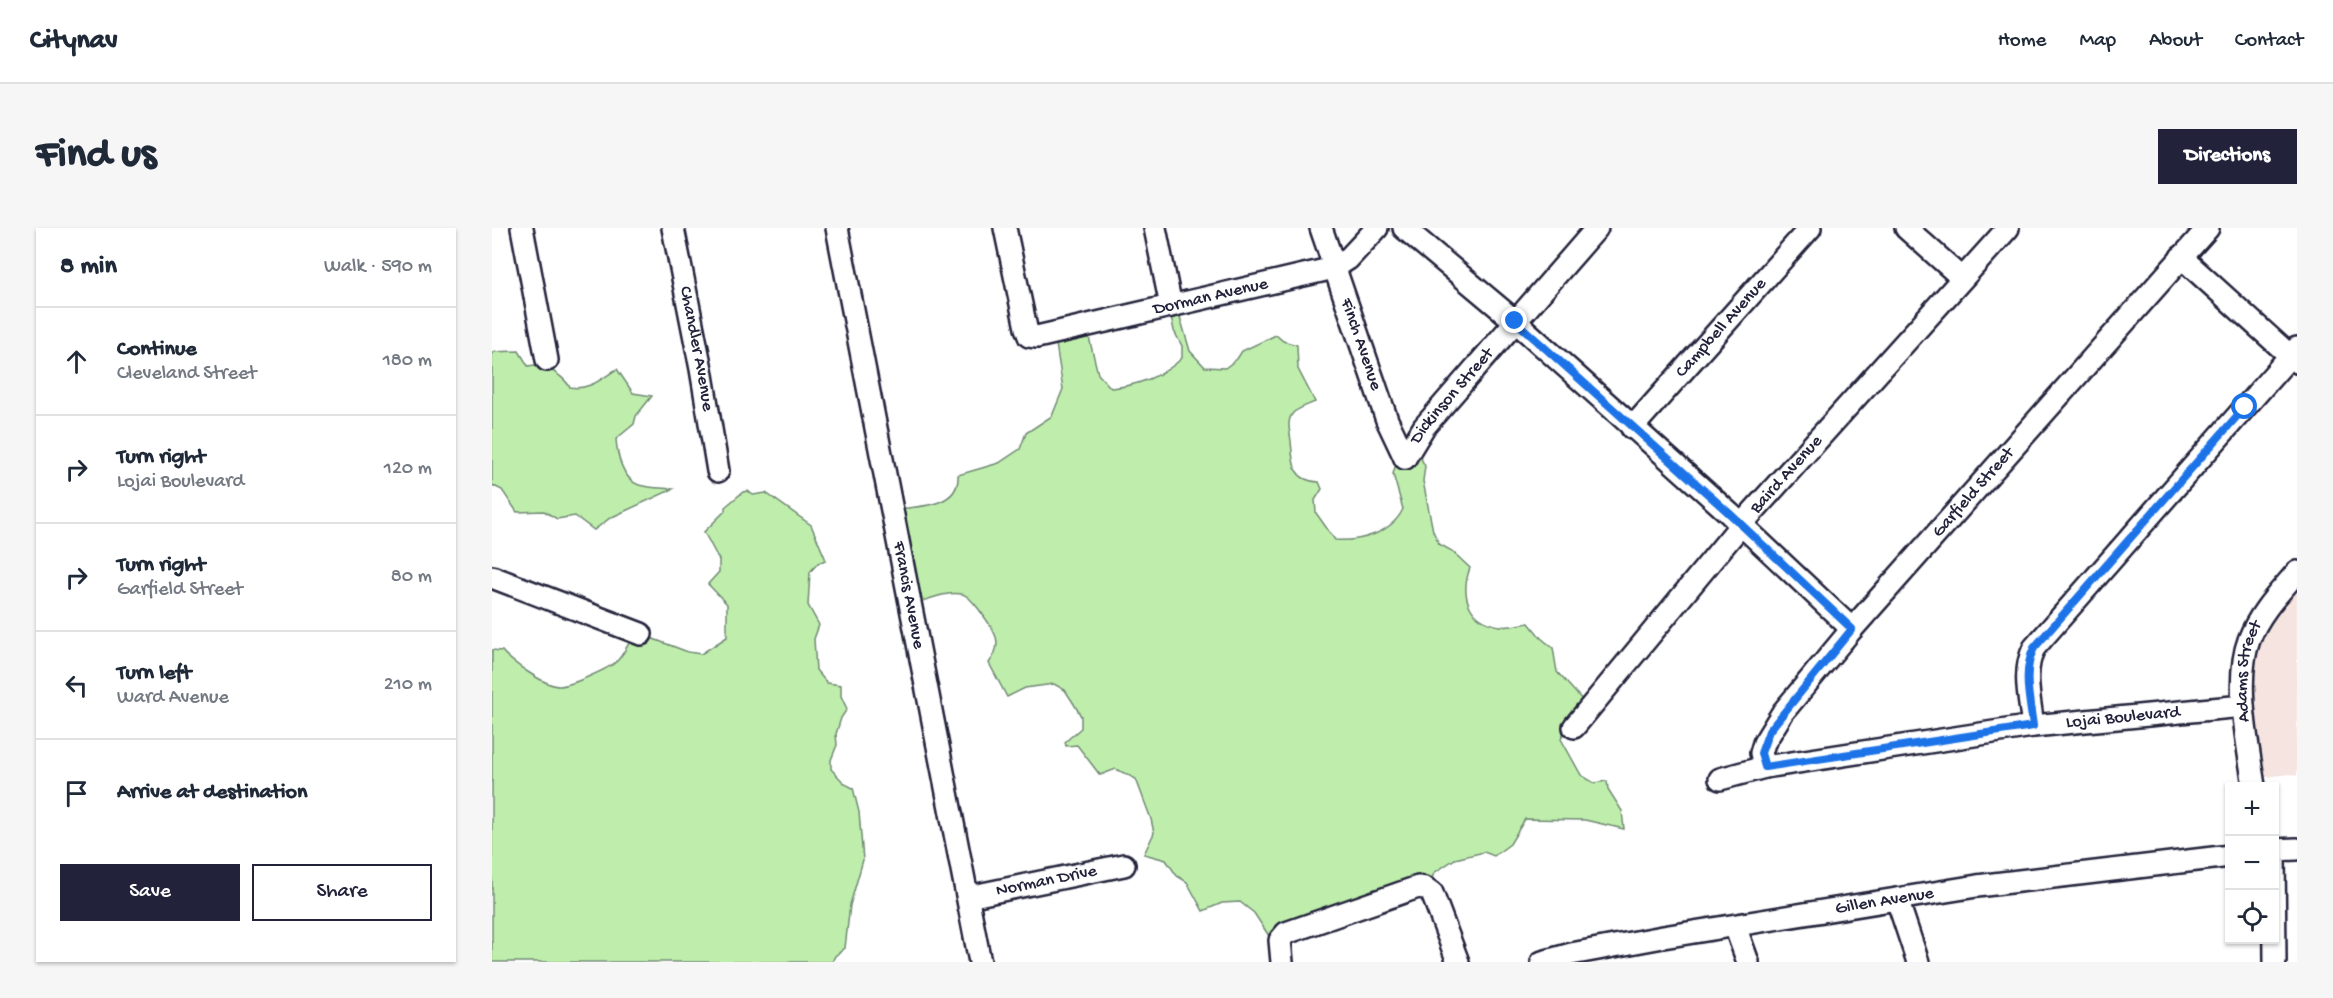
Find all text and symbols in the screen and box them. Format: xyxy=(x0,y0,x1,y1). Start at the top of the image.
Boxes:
text: Citynav xyxy=(30,25,118,58)
text: Home xyxy=(1998,29,2046,54)
text: Map xyxy=(2079,29,2116,54)
text: About xyxy=(2149,29,2202,54)
text: Contact xyxy=(2235,29,2303,54)
button: Directions xyxy=(2158,129,2297,184)
text: Find us xyxy=(36,132,156,181)
text: 8 min xyxy=(60,252,117,283)
text: Walk · 590 m xyxy=(324,256,432,279)
street label: Dorman Avenue xyxy=(1150,273,1271,320)
street label: Campbell Avenue xyxy=(1671,273,1771,382)
street label: Chandler Avenue xyxy=(674,284,718,413)
street label: Finch Avenue xyxy=(1335,295,1387,394)
route end xyxy=(1501,307,1527,333)
text: Continue xyxy=(117,337,197,363)
street label: Dickinson Street xyxy=(1405,342,1499,449)
icon: ahead xyxy=(60,345,93,378)
text: 180 m xyxy=(383,350,432,373)
text: Cleveland Street xyxy=(117,363,257,386)
route start xyxy=(2231,393,2257,419)
street label: Baird Avenue xyxy=(1745,430,1828,519)
street label: Garfield Street xyxy=(1928,442,2020,542)
text: Turn right xyxy=(117,445,205,471)
icon: right xyxy=(60,453,93,486)
text: 120 m xyxy=(384,458,432,481)
text: Lojai Boulevard xyxy=(117,471,244,494)
street label: Francis Avenue xyxy=(888,538,929,651)
text: Turn right xyxy=(117,553,205,579)
icon: right xyxy=(60,561,93,594)
text: 80 m xyxy=(391,566,432,589)
text: Garfield Street xyxy=(117,579,243,602)
street label: Adams Street xyxy=(2232,615,2268,723)
text: Turn left xyxy=(117,661,191,687)
icon: left xyxy=(60,669,93,702)
text: 210 m xyxy=(384,674,432,697)
text: Ward Avenue xyxy=(117,687,229,710)
street label: Lojai Boulevard xyxy=(2065,701,2182,733)
icon: arrive xyxy=(60,777,93,810)
text: Arrive at destination xyxy=(117,780,307,806)
map controls xyxy=(2225,782,2279,944)
button: + xyxy=(2225,782,2279,836)
button: − xyxy=(2225,836,2279,890)
street label: Norman Drive xyxy=(994,860,1099,901)
button: Save xyxy=(60,864,240,921)
button: Share xyxy=(252,864,432,921)
street label: Gillen Avenue xyxy=(1834,883,1936,919)
button: locate xyxy=(2225,890,2279,944)

